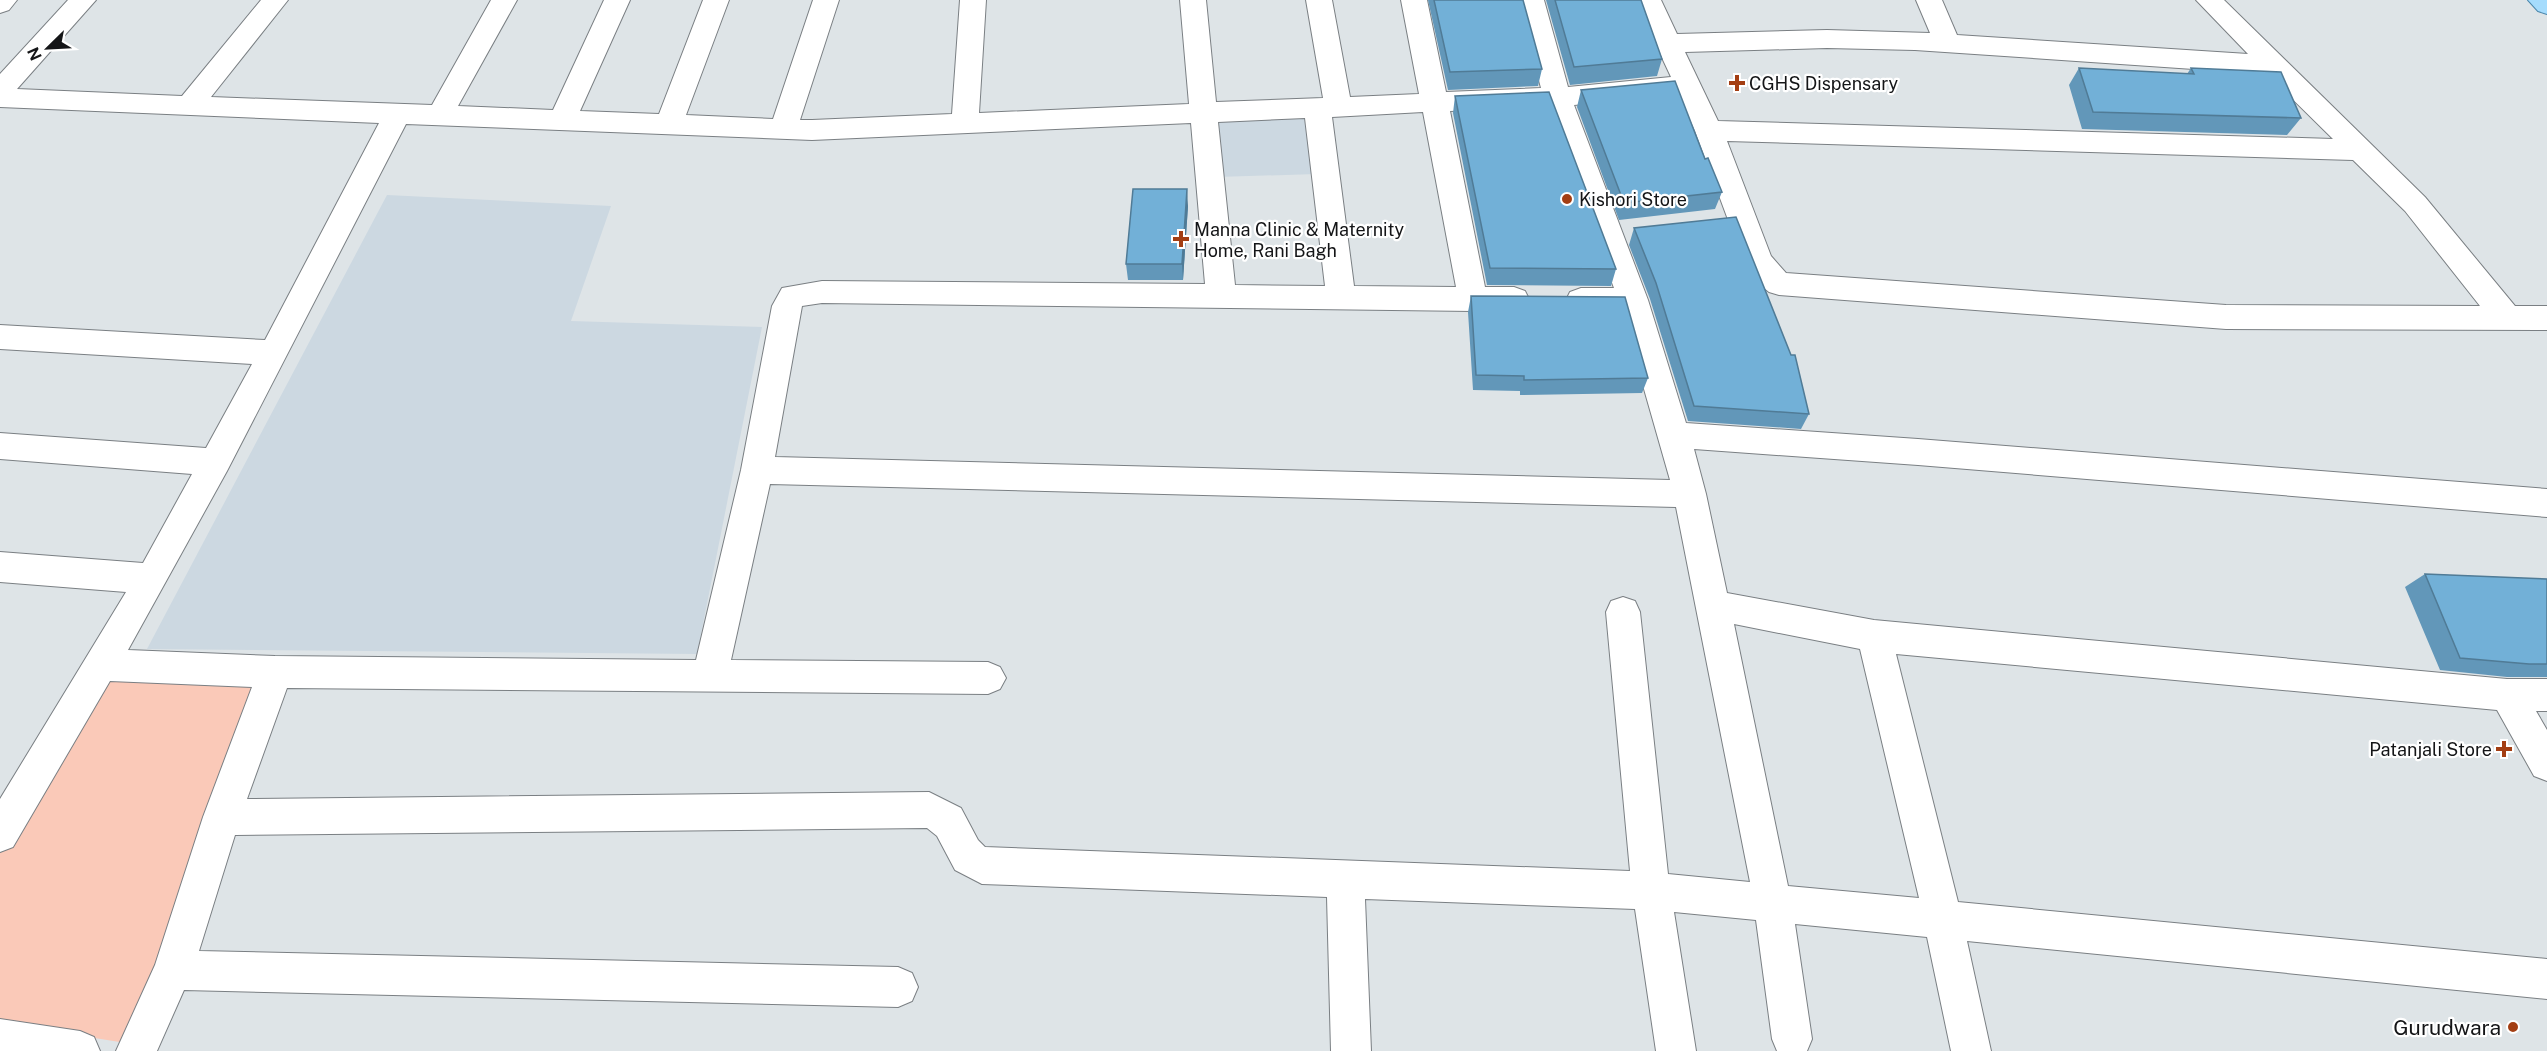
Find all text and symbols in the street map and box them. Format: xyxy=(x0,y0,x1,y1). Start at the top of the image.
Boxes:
north arrow xyxy=(18,18,78,78)
text: N xyxy=(24,44,46,63)
place label: CGHS Dispensary xyxy=(1749,73,1898,94)
marker: CGHS Dispensary xyxy=(1730,76,1744,90)
place label: Kishori Store xyxy=(1579,189,1687,210)
marker: Kishori Store xyxy=(1560,192,1574,206)
place label: Manna Clinic & Maternity Home, Rani Bagh xyxy=(1194,219,1405,261)
marker: Manna Clinic & Maternity Home, Rani Bagh xyxy=(1172,230,1190,248)
place label: Patanjali Store xyxy=(2369,739,2492,760)
marker: Patanjali Store xyxy=(2497,742,2511,756)
place label: Gurudwara xyxy=(2393,1015,2501,1040)
marker: Gurudwara xyxy=(2506,1020,2520,1034)

